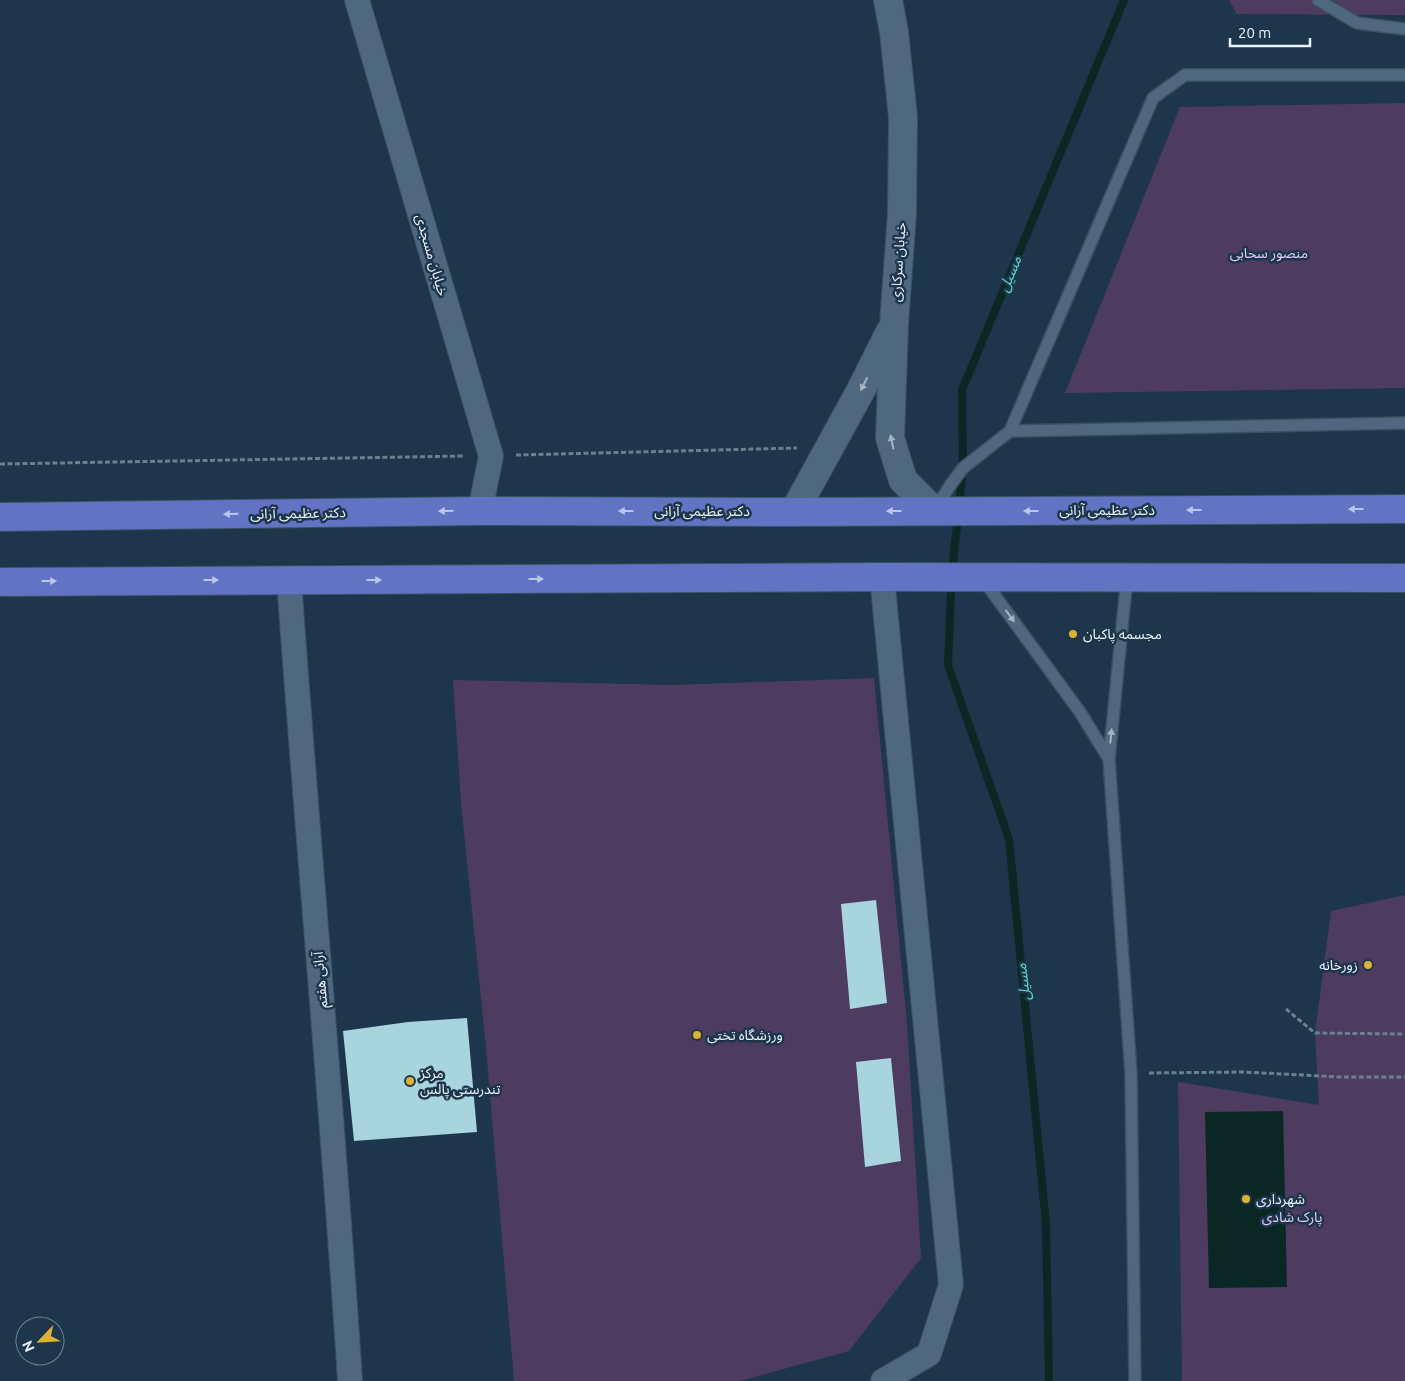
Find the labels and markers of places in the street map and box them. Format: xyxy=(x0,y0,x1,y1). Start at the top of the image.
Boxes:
place label: مجسمه پاکبان xyxy=(1083,626,1162,644)
marker: مجسمه پاکبان xyxy=(1067,628,1079,640)
place label: زورخانه xyxy=(1319,957,1358,974)
marker: زورخانه xyxy=(1362,959,1374,971)
place label: ورزشگاه تختی xyxy=(707,1027,783,1044)
marker: ورزشگاه تختی xyxy=(691,1029,703,1041)
place label: مرکز تندرستی پالس xyxy=(419,1065,501,1099)
marker: مرکز تندرستی پالس xyxy=(404,1075,416,1087)
place label: شهرداری xyxy=(1256,1191,1305,1208)
marker: شهرداری xyxy=(1240,1193,1252,1205)

